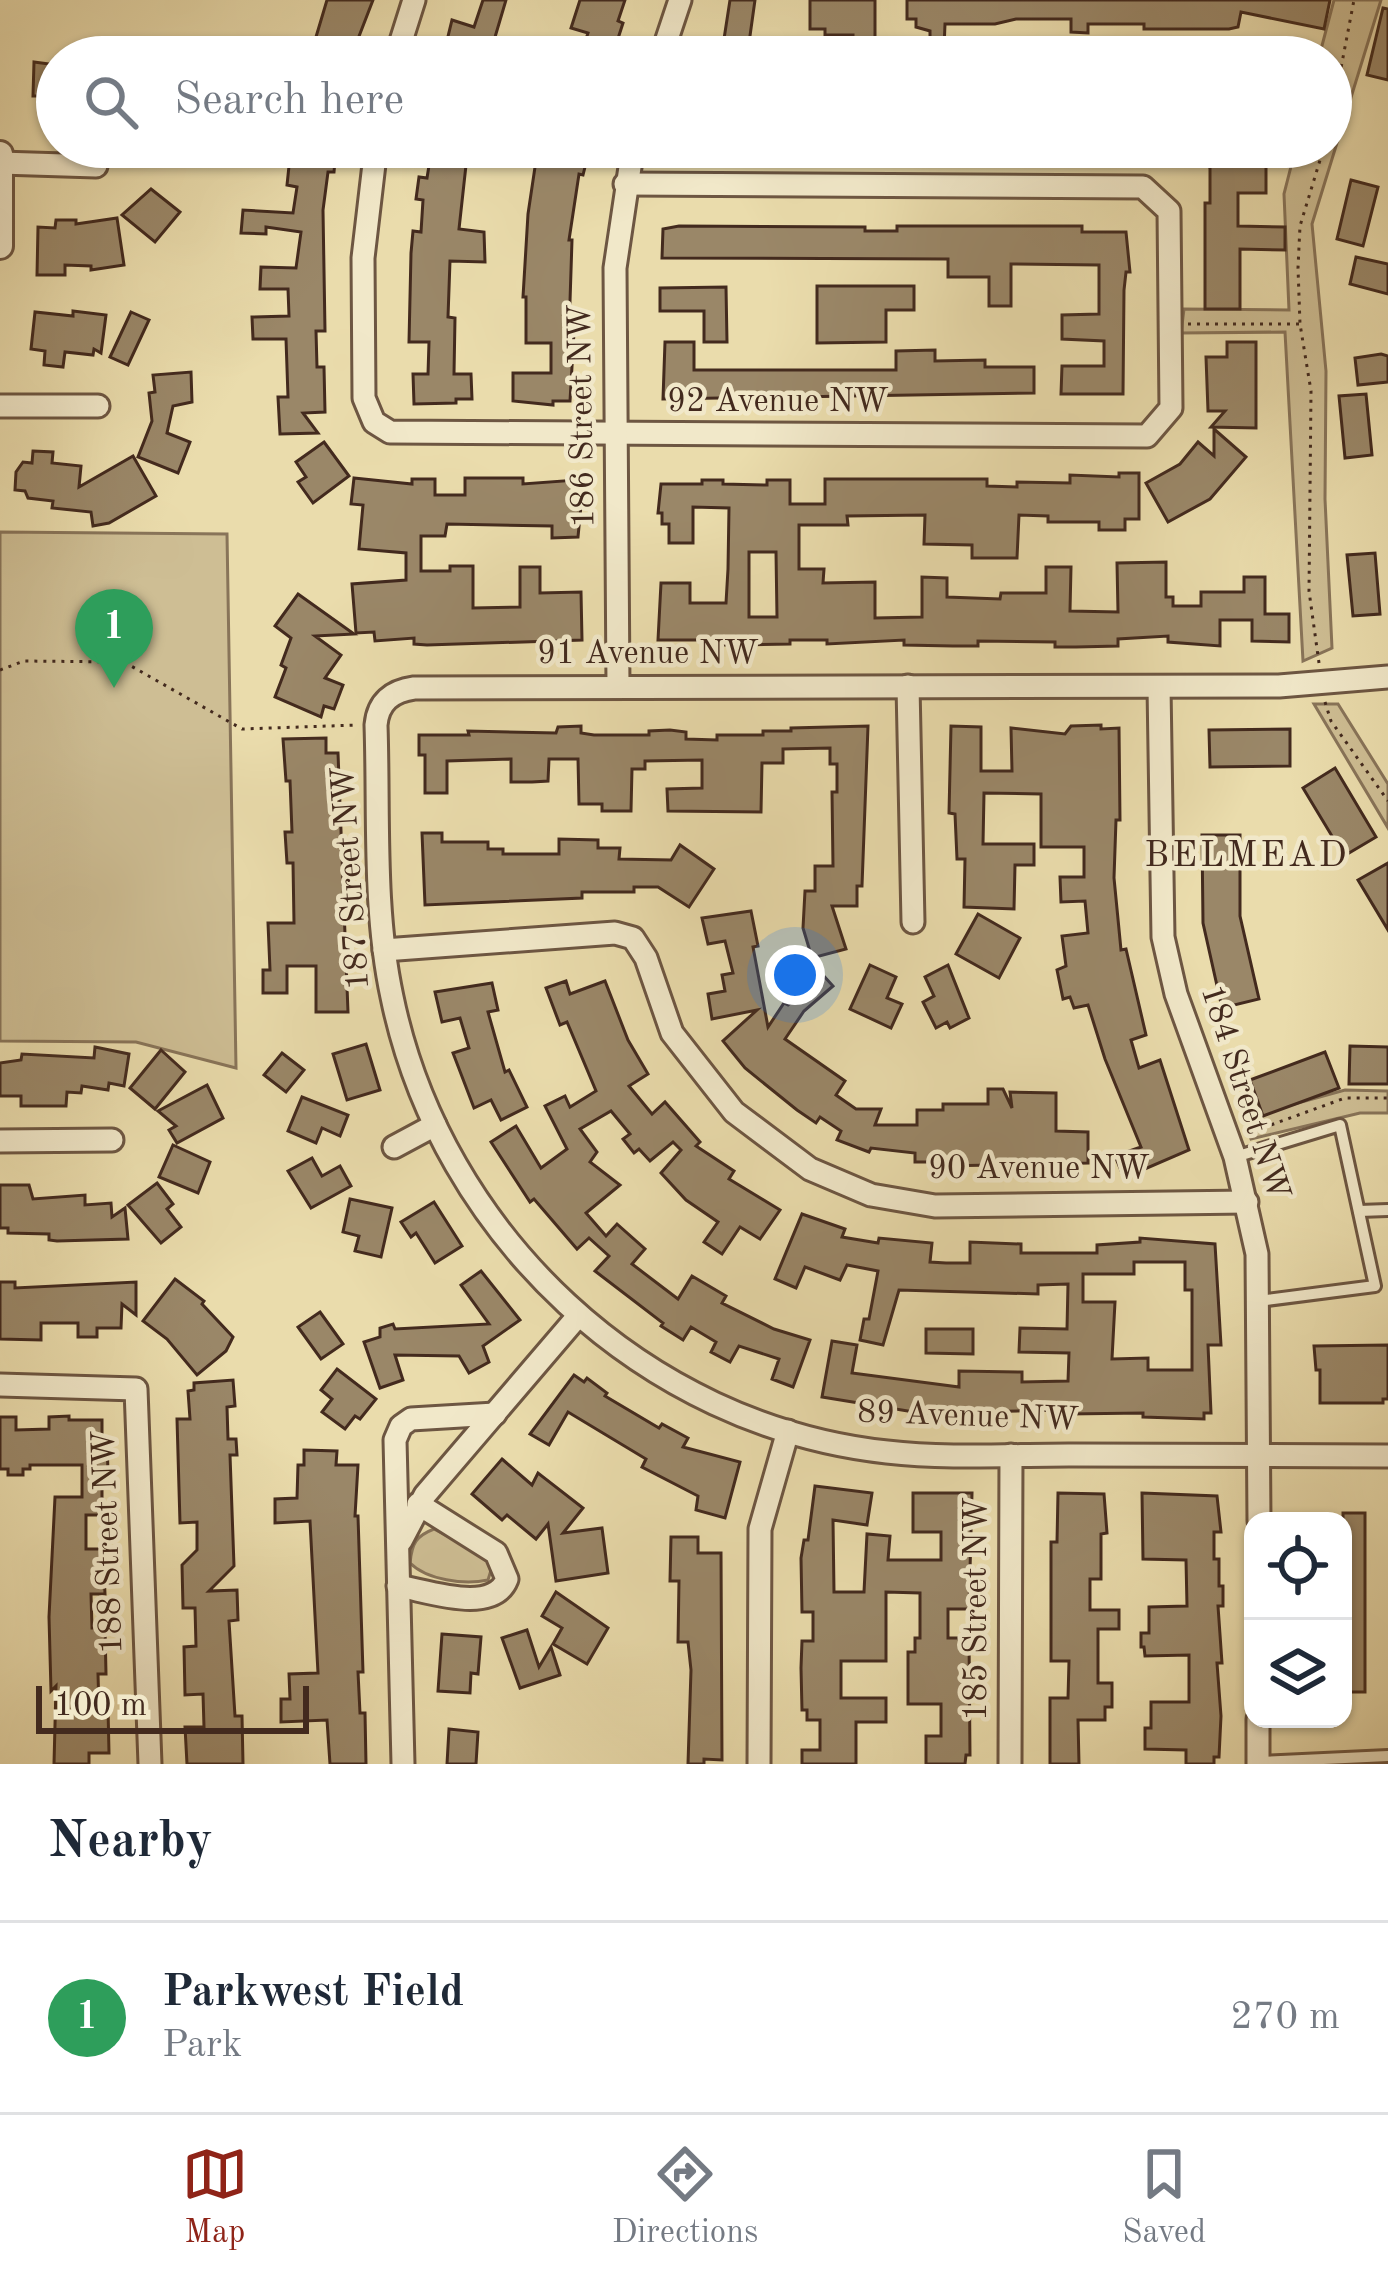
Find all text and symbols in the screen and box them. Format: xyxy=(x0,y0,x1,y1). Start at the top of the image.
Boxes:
search box xyxy=(36,36,1352,168)
icon: search xyxy=(78,69,144,135)
text: Search here xyxy=(174,79,404,124)
street label: 186 Street NW xyxy=(565,304,601,528)
street label: 92 Avenue NW xyxy=(667,386,889,419)
pin: 1 xyxy=(75,589,153,688)
street label: 91 Avenue NW xyxy=(537,638,759,671)
street label: 187 Street NW xyxy=(328,765,376,991)
district label: BELMEAD xyxy=(1144,839,1350,875)
your location xyxy=(765,945,825,1005)
street label: 184 Street NW xyxy=(1194,981,1294,1205)
street label: 90 Avenue NW xyxy=(928,1153,1150,1186)
street label: 89 Avenue NW xyxy=(856,1397,1080,1437)
street label: 188 Street NW xyxy=(89,1429,129,1655)
street label: 185 Street NW xyxy=(961,1497,994,1721)
map controls xyxy=(1244,1512,1352,1728)
button: locate xyxy=(1244,1512,1352,1620)
button: layers xyxy=(1244,1620,1352,1728)
scale bar xyxy=(36,1680,309,1733)
text: 100 m xyxy=(54,1690,147,1723)
text: Nearby xyxy=(48,1817,213,1868)
text: Parkwest Field xyxy=(162,1971,464,2016)
text: 1 xyxy=(76,1998,98,2037)
text: 270 m xyxy=(1230,1998,1340,2037)
text: Park xyxy=(162,2026,242,2065)
tab: Map xyxy=(182,2141,248,2254)
tab: Directions xyxy=(612,2141,758,2254)
tab: Saved xyxy=(1122,2141,1206,2254)

